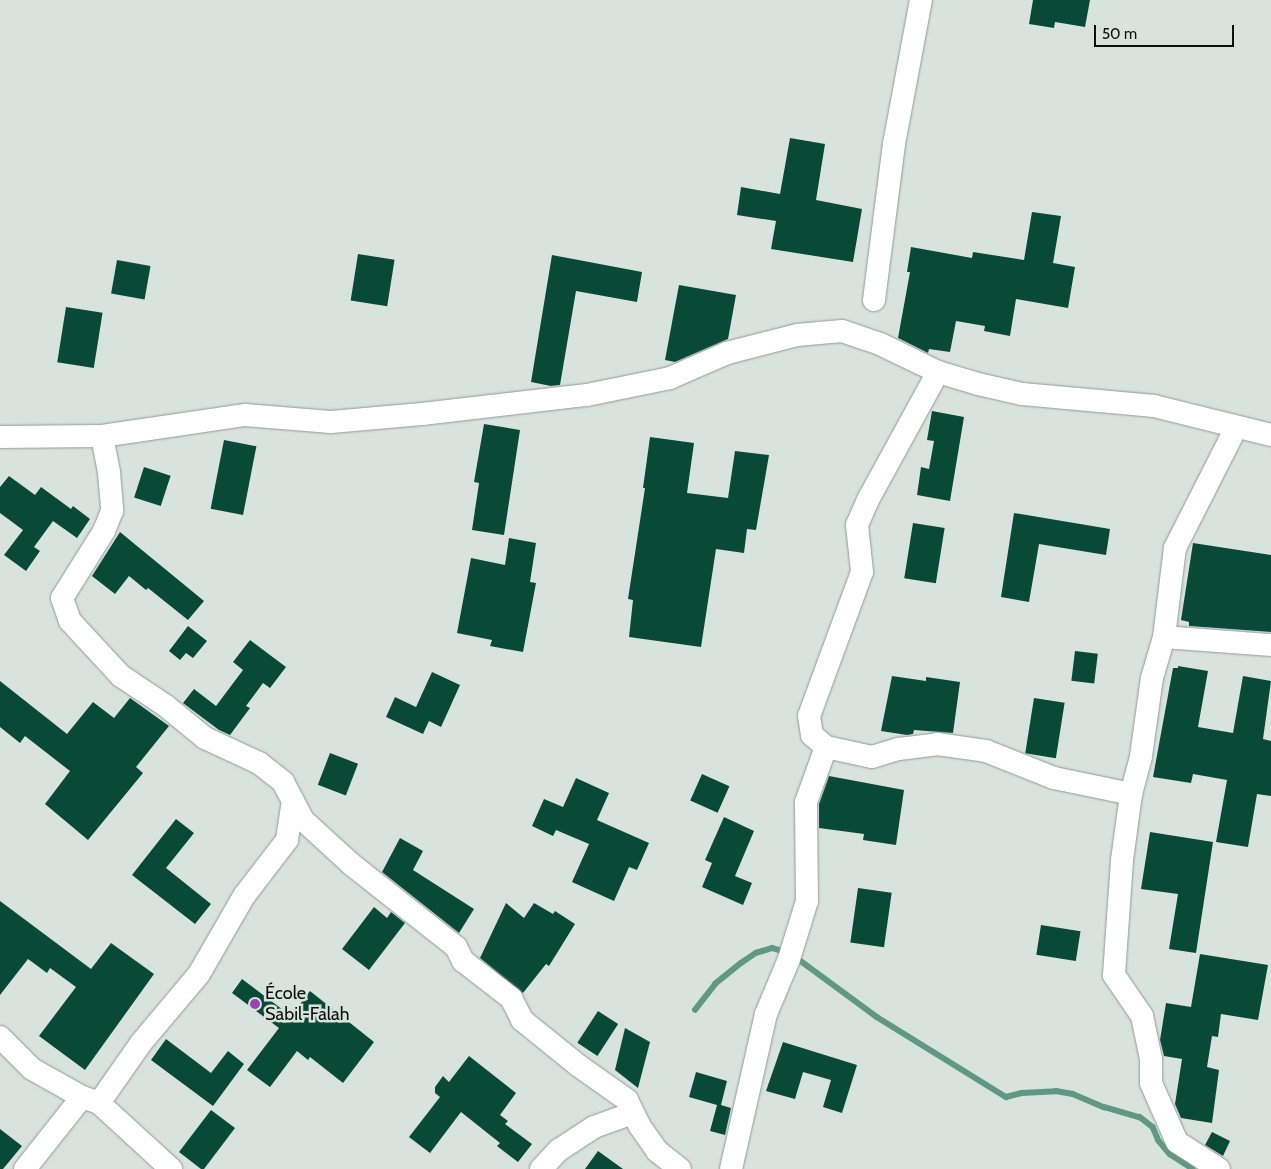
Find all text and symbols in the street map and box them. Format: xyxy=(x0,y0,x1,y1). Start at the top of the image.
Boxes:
scale bar xyxy=(1096,15,1236,47)
text: 50 m xyxy=(1102,25,1137,43)
place label: École Sabil-Falah xyxy=(265,983,350,1026)
marker: École Sabil-Falah xyxy=(249,998,261,1010)

